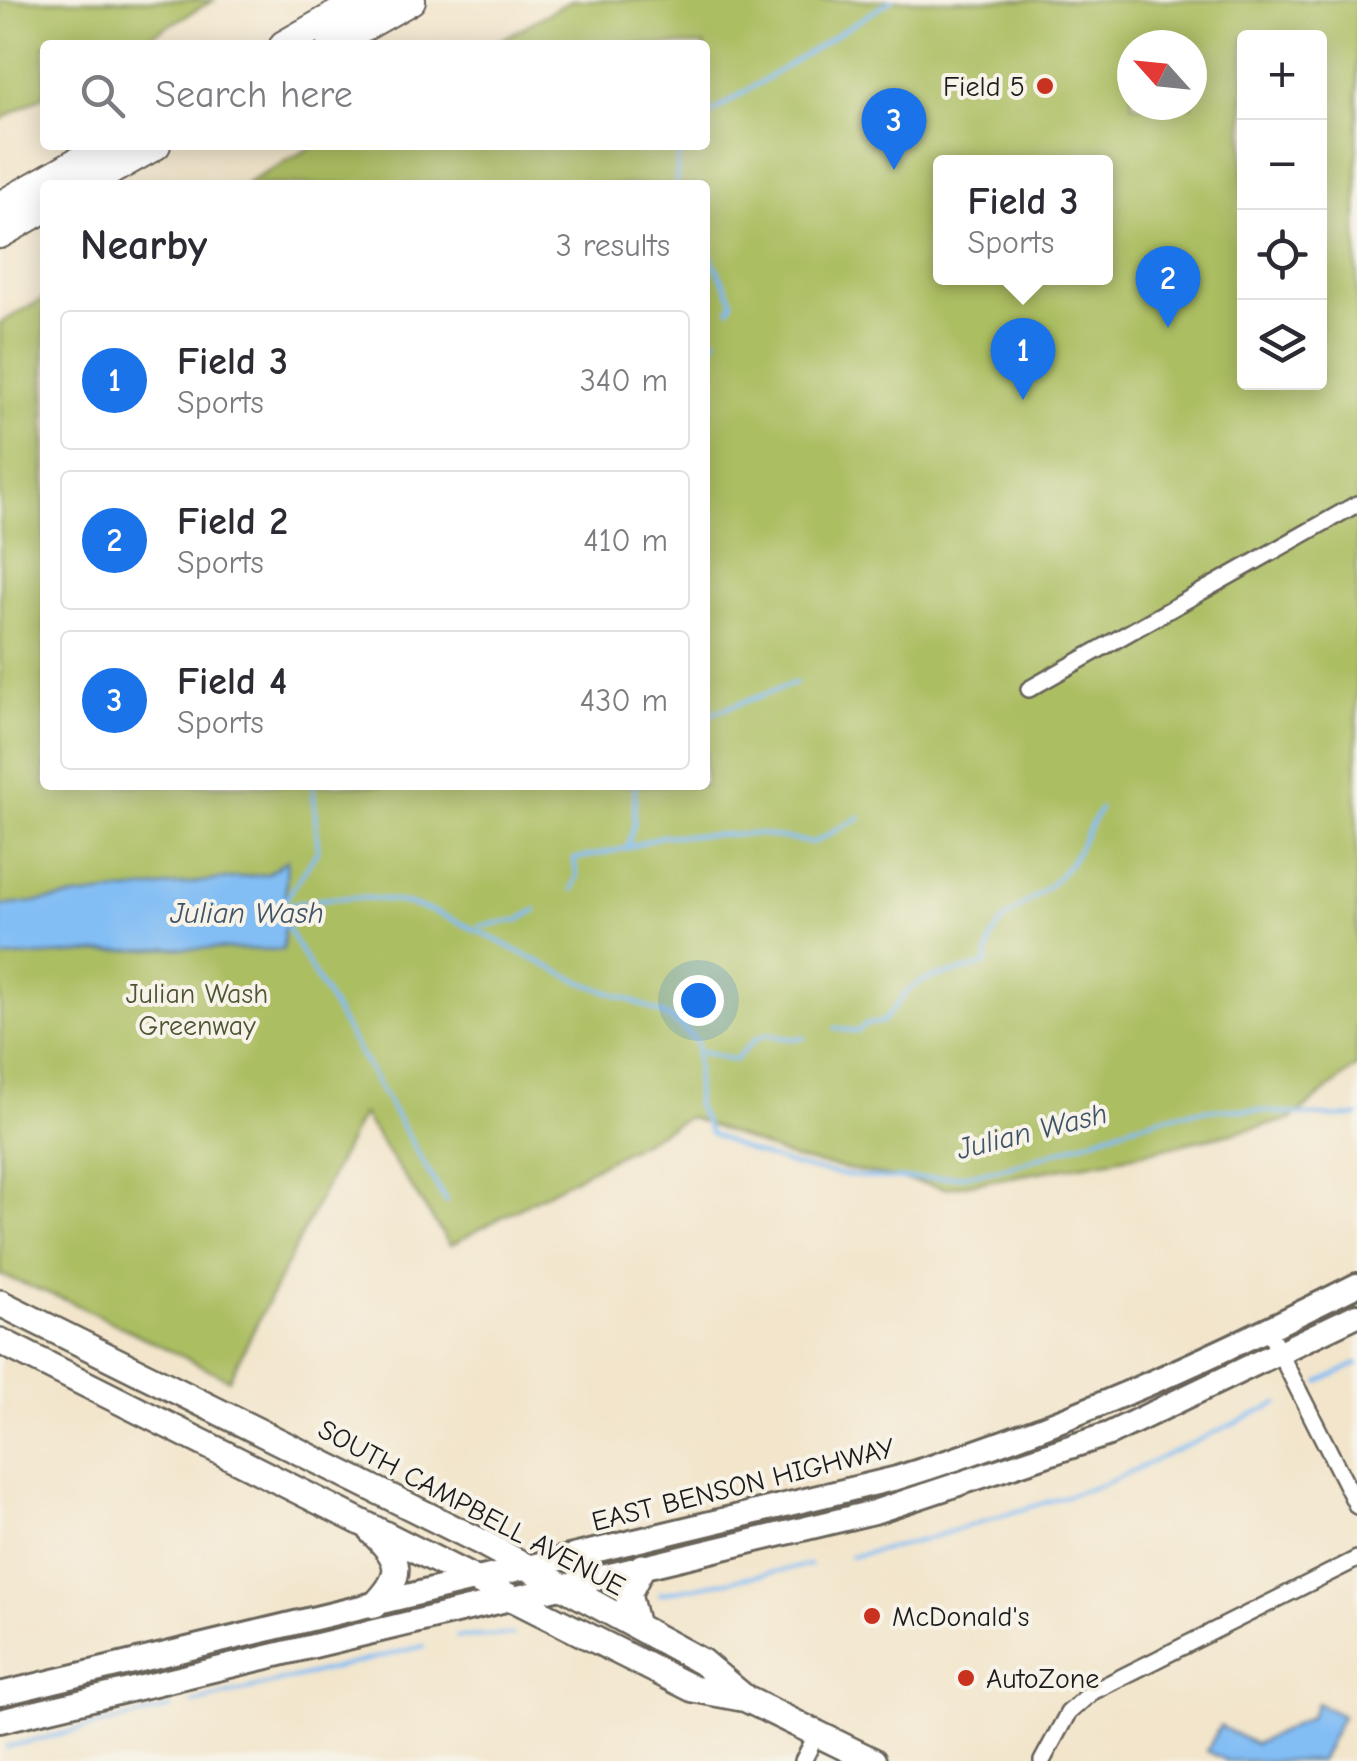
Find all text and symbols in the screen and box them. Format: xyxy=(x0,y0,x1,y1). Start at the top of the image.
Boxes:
north arrow xyxy=(1117,30,1207,120)
map controls xyxy=(1237,30,1327,390)
button: + xyxy=(1237,30,1327,120)
search box xyxy=(40,40,710,150)
icon: search xyxy=(75,68,130,123)
place label: Field 5 xyxy=(943,71,1025,103)
text: Search here xyxy=(155,73,353,117)
marker: Field 5 xyxy=(1034,75,1056,97)
pin: 3 xyxy=(862,88,926,170)
button: − xyxy=(1237,120,1327,210)
popup xyxy=(933,155,1113,285)
text: Field 3 xyxy=(967,180,1079,224)
button: locate xyxy=(1237,210,1327,300)
text: Nearby xyxy=(80,221,207,270)
text: Sports xyxy=(967,224,1054,261)
text: 3 results xyxy=(556,227,670,264)
pin: 2 xyxy=(1136,245,1200,328)
button: layers xyxy=(1237,300,1327,390)
pin: 1 xyxy=(990,318,1056,400)
text: Field 3 xyxy=(177,340,288,384)
text: 1 xyxy=(108,362,121,399)
text: 340 m xyxy=(580,362,668,399)
text: Sports xyxy=(177,384,264,421)
text: Field 2 xyxy=(177,500,288,544)
text: 2 xyxy=(107,522,122,559)
text: 410 m xyxy=(583,522,668,559)
text: Sports xyxy=(177,544,264,581)
text: Field 4 xyxy=(177,660,287,704)
text: 3 xyxy=(107,682,122,719)
text: 430 m xyxy=(580,682,668,719)
text: Sports xyxy=(177,704,264,741)
water label: Julian Wash xyxy=(169,896,324,931)
your location xyxy=(673,975,724,1026)
park label: Julian Wash Greenway xyxy=(126,978,268,1042)
water label: Julian Wash xyxy=(952,1096,1111,1167)
street label: SOUTH CAMPBELL AVENUE xyxy=(313,1413,630,1602)
street label: EAST BENSON HIGHWAY xyxy=(588,1432,898,1538)
place label: McDonald's xyxy=(892,1601,1029,1633)
marker: McDonald's xyxy=(861,1605,883,1627)
place label: AutoZone xyxy=(986,1663,1099,1695)
marker: AutoZone xyxy=(955,1667,977,1689)

